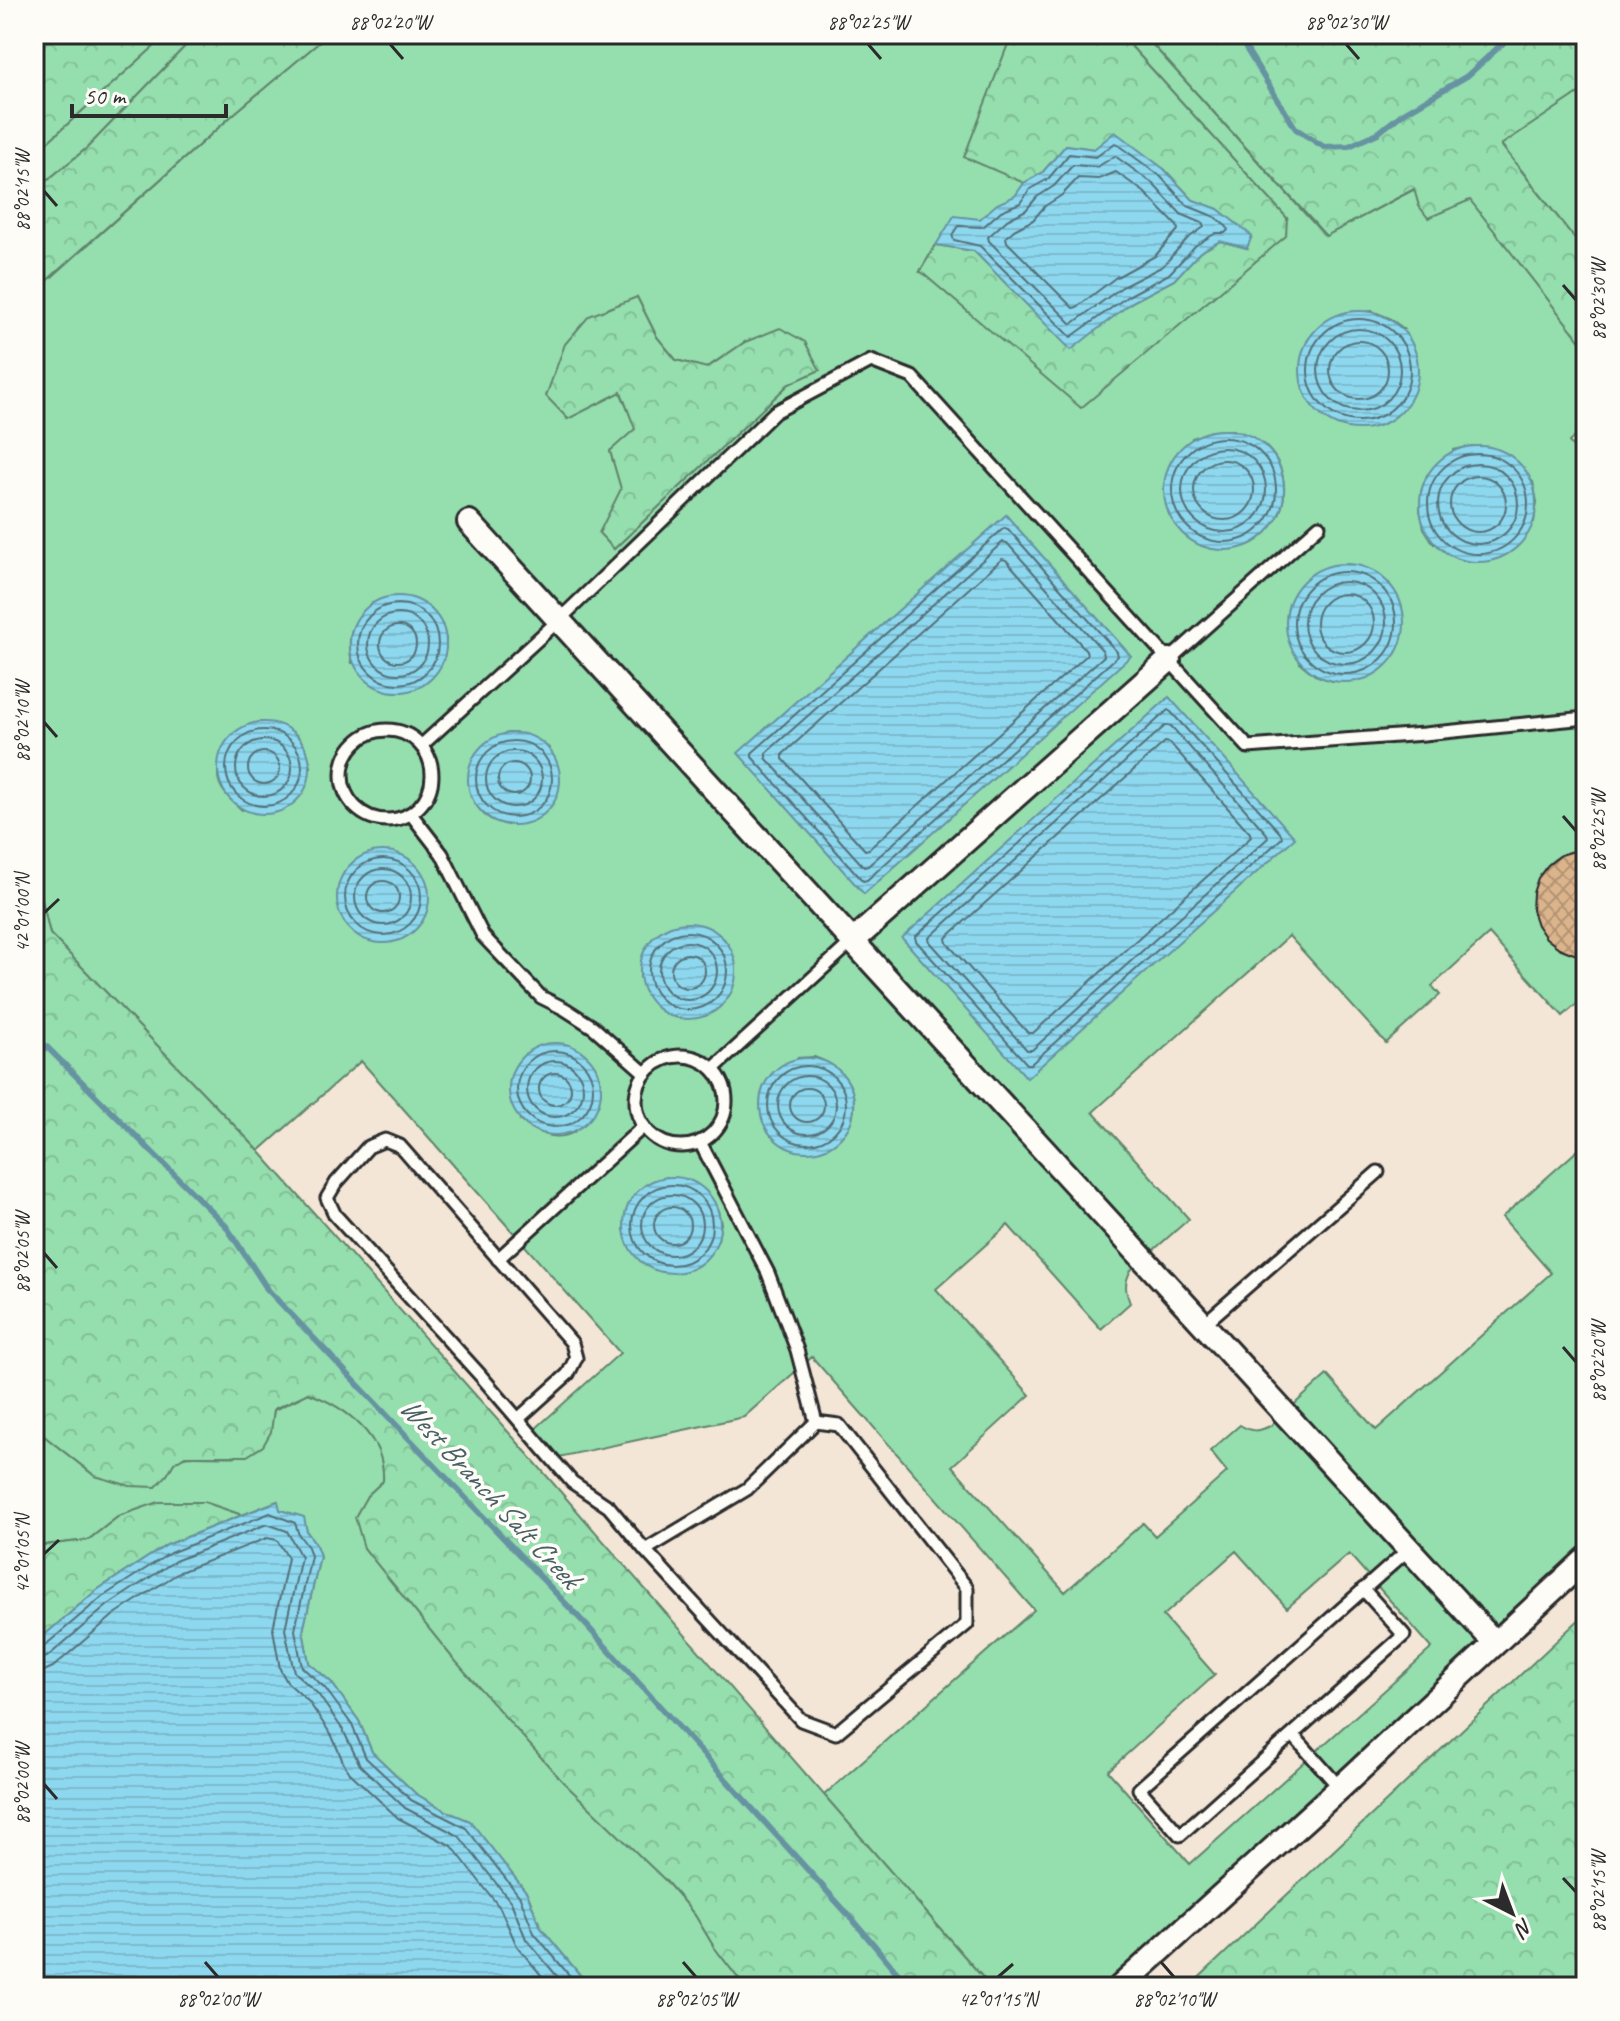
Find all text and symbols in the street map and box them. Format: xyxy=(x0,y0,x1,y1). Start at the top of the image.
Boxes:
text: 88°02'20"W xyxy=(349,10,434,35)
text: 88°02'25"W xyxy=(827,10,912,35)
text: 88°02'30"W xyxy=(1305,10,1390,35)
scale bar xyxy=(72,68,226,118)
text: 50 m xyxy=(84,81,127,111)
text: 88°02'15"W xyxy=(10,147,35,232)
text: 88°02'30"W xyxy=(1586,256,1611,341)
text: 88°02'10"W xyxy=(10,678,35,763)
text: 88°02'25"W xyxy=(1586,787,1611,872)
text: 42°01'00"N xyxy=(10,871,35,952)
text: 88°02'05"W xyxy=(10,1209,35,1294)
text: 88°02'20"W xyxy=(1586,1318,1611,1403)
water label: West Branch Salt Creek xyxy=(392,1389,592,1599)
text: 42°01'05"N xyxy=(10,1512,35,1593)
text: 88°02'00"W xyxy=(10,1740,35,1825)
text: 88°02'15"W xyxy=(1586,1848,1611,1933)
north arrow xyxy=(1472,1873,1552,1953)
text: N xyxy=(1508,1912,1539,1944)
text: 88°02'00"W xyxy=(177,1987,262,2012)
text: 88°02'05"W xyxy=(655,1987,740,2012)
text: 42°01'15"N xyxy=(959,1987,1040,2012)
text: 88°02'10"W xyxy=(1133,1987,1218,2012)

